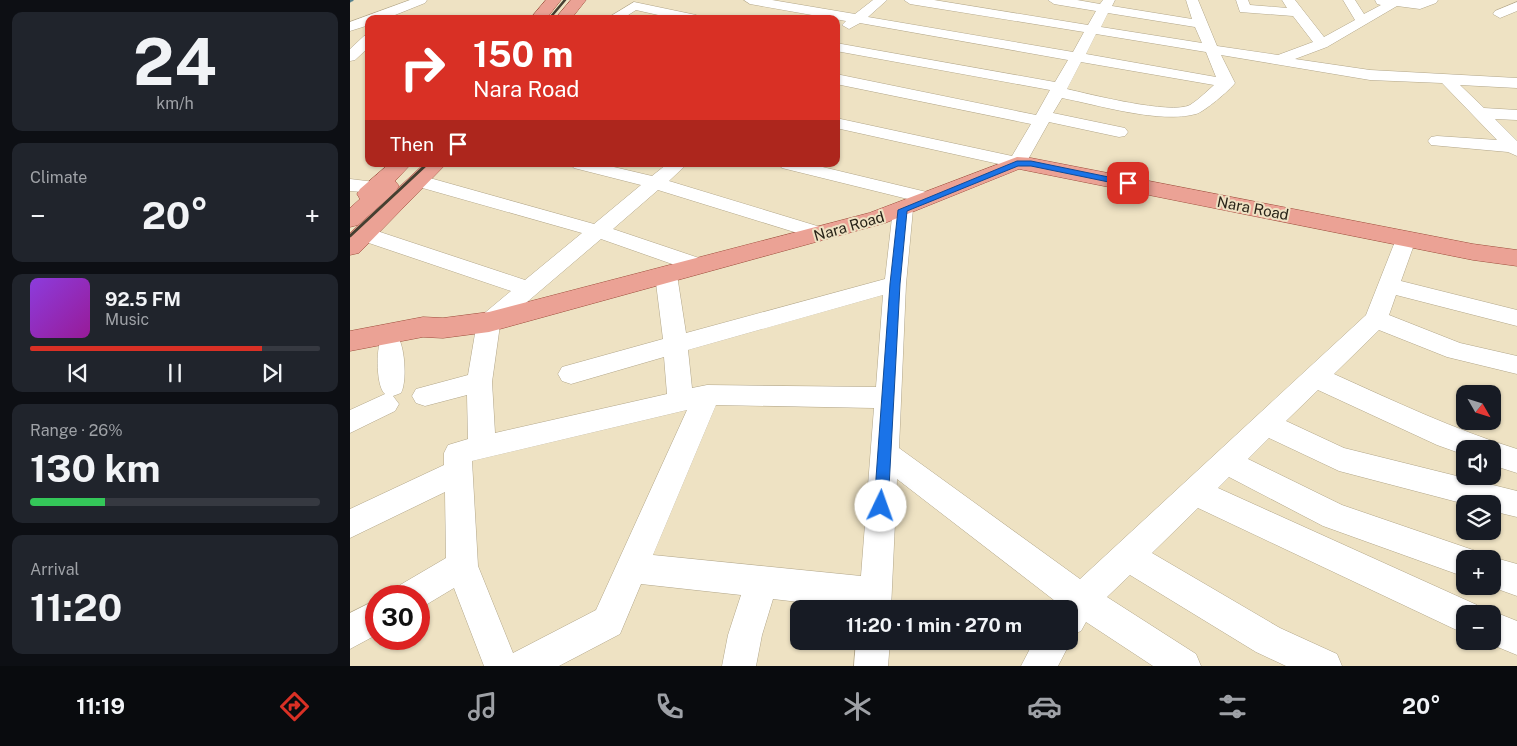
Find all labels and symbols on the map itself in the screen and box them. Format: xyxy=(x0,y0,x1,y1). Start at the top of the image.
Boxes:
pin xyxy=(1107,162,1149,204)
street label: Nara Road xyxy=(1216,193,1290,223)
street label: Nara Road xyxy=(812,208,886,244)
north arrow xyxy=(1456,385,1501,430)
position arrow xyxy=(854,479,906,531)
speed limit sign: 30 xyxy=(365,585,430,650)

